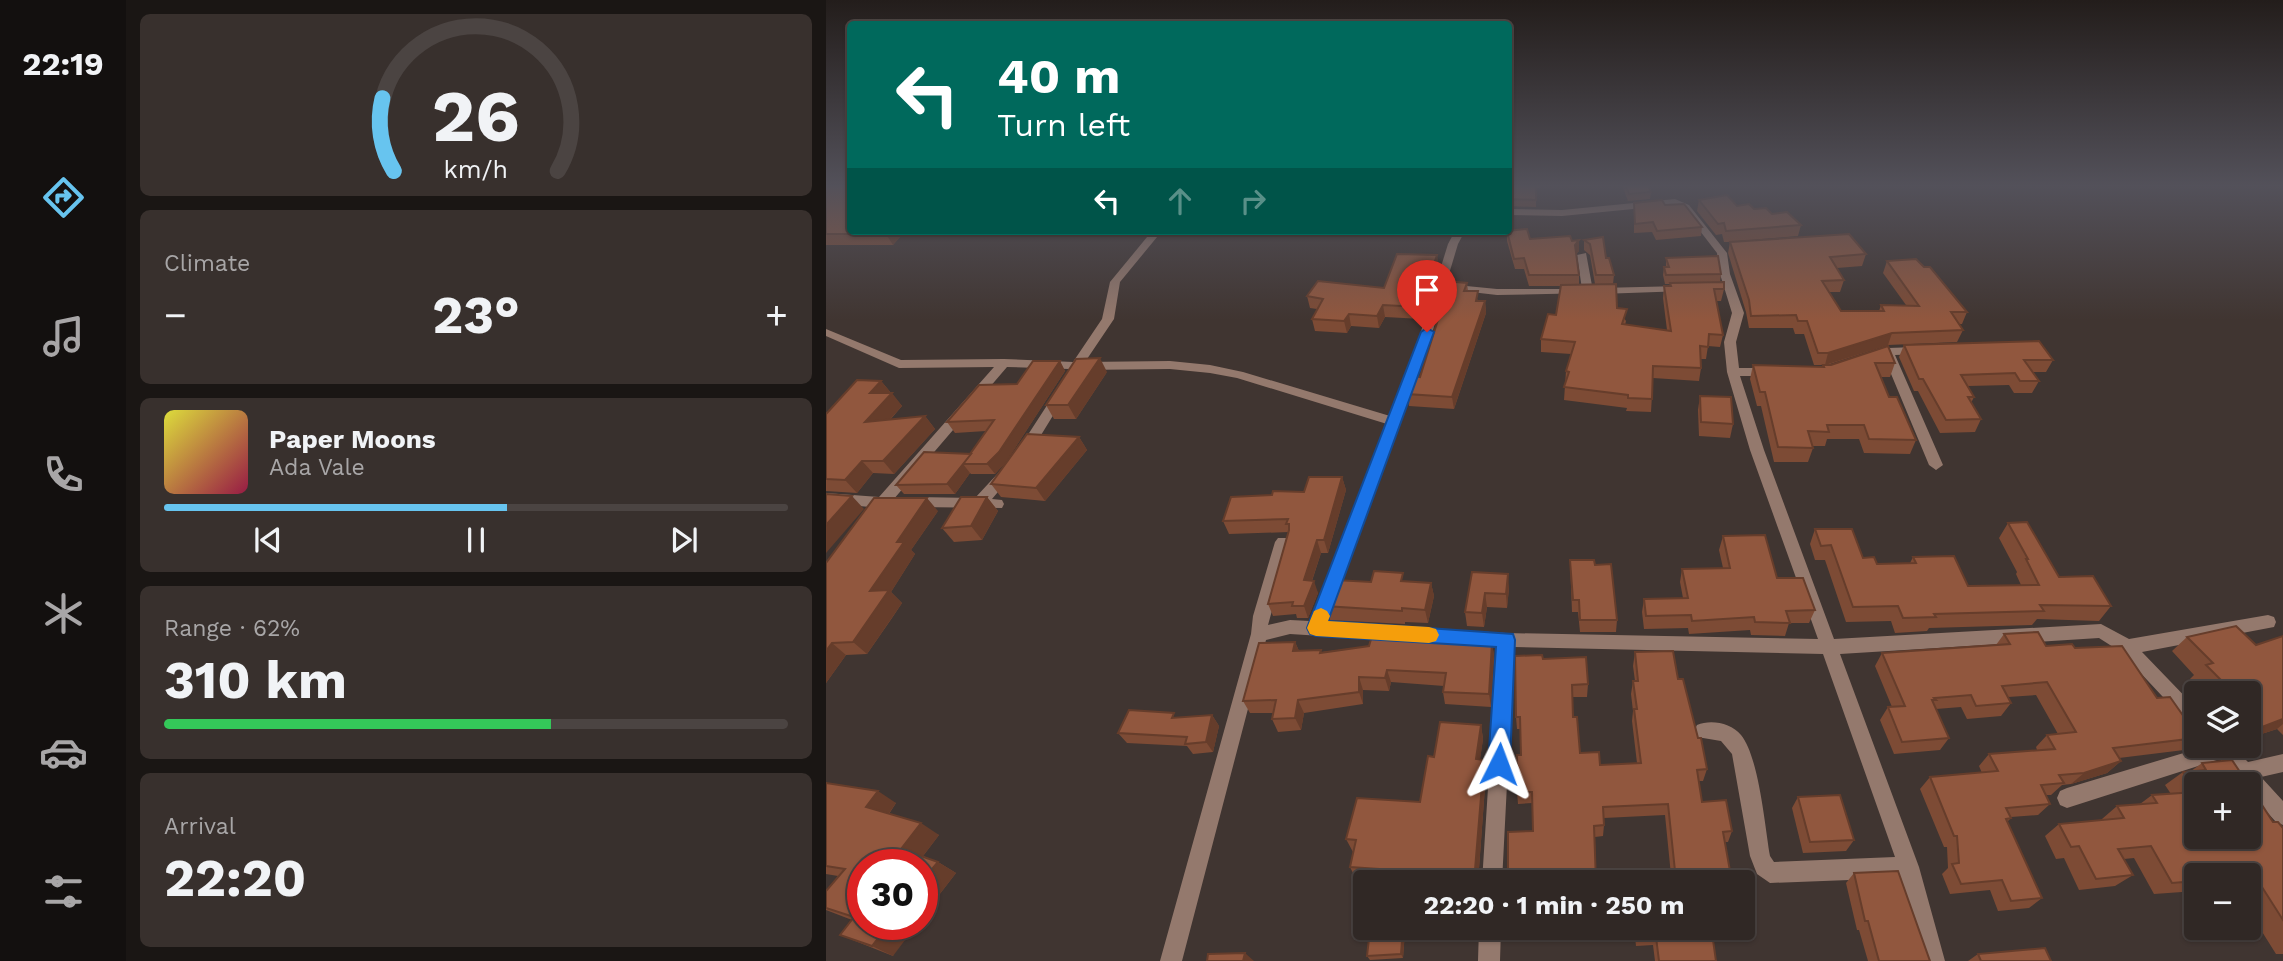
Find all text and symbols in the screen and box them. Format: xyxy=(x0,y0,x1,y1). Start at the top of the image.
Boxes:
text: 22:19 xyxy=(22,45,104,83)
text: 40 m xyxy=(997,47,1120,105)
icon: left xyxy=(882,49,973,140)
text: 26 xyxy=(432,73,520,159)
text: Turn left xyxy=(997,106,1130,144)
text: km/h xyxy=(444,155,508,184)
icon: directions xyxy=(39,173,88,222)
icon: left xyxy=(1088,182,1126,220)
icon: ahead xyxy=(1161,182,1199,220)
icon: right xyxy=(1234,182,1272,220)
text: Climate xyxy=(164,250,250,277)
pin xyxy=(1397,260,1457,332)
icon: arrive xyxy=(1408,271,1446,309)
text: 23° xyxy=(432,285,520,346)
text: − xyxy=(164,293,187,337)
text: + xyxy=(765,293,788,337)
icon: music xyxy=(39,312,88,361)
text: Paper Moons xyxy=(269,424,436,454)
icon: phone xyxy=(39,450,88,499)
text: Ada Vale xyxy=(269,454,365,481)
icon: previous xyxy=(249,521,287,559)
icon: pause xyxy=(457,521,495,559)
icon: next xyxy=(665,521,703,559)
icon: climate xyxy=(39,589,88,638)
text: Range · 62% xyxy=(164,615,300,642)
text: 310 km xyxy=(164,650,347,711)
map controls xyxy=(2184,681,2261,940)
button: layers xyxy=(2184,681,2261,758)
position arrow xyxy=(1462,727,1536,801)
icon: car xyxy=(39,728,88,777)
button: + xyxy=(2184,772,2261,849)
text: Arrival xyxy=(164,813,236,840)
text: 22:20 xyxy=(164,848,306,909)
speed limit sign: 30 xyxy=(847,849,938,940)
button: − xyxy=(2184,863,2261,940)
icon: filters xyxy=(39,867,88,916)
text: 22:20 · 1 min · 250 m xyxy=(1424,890,1684,920)

